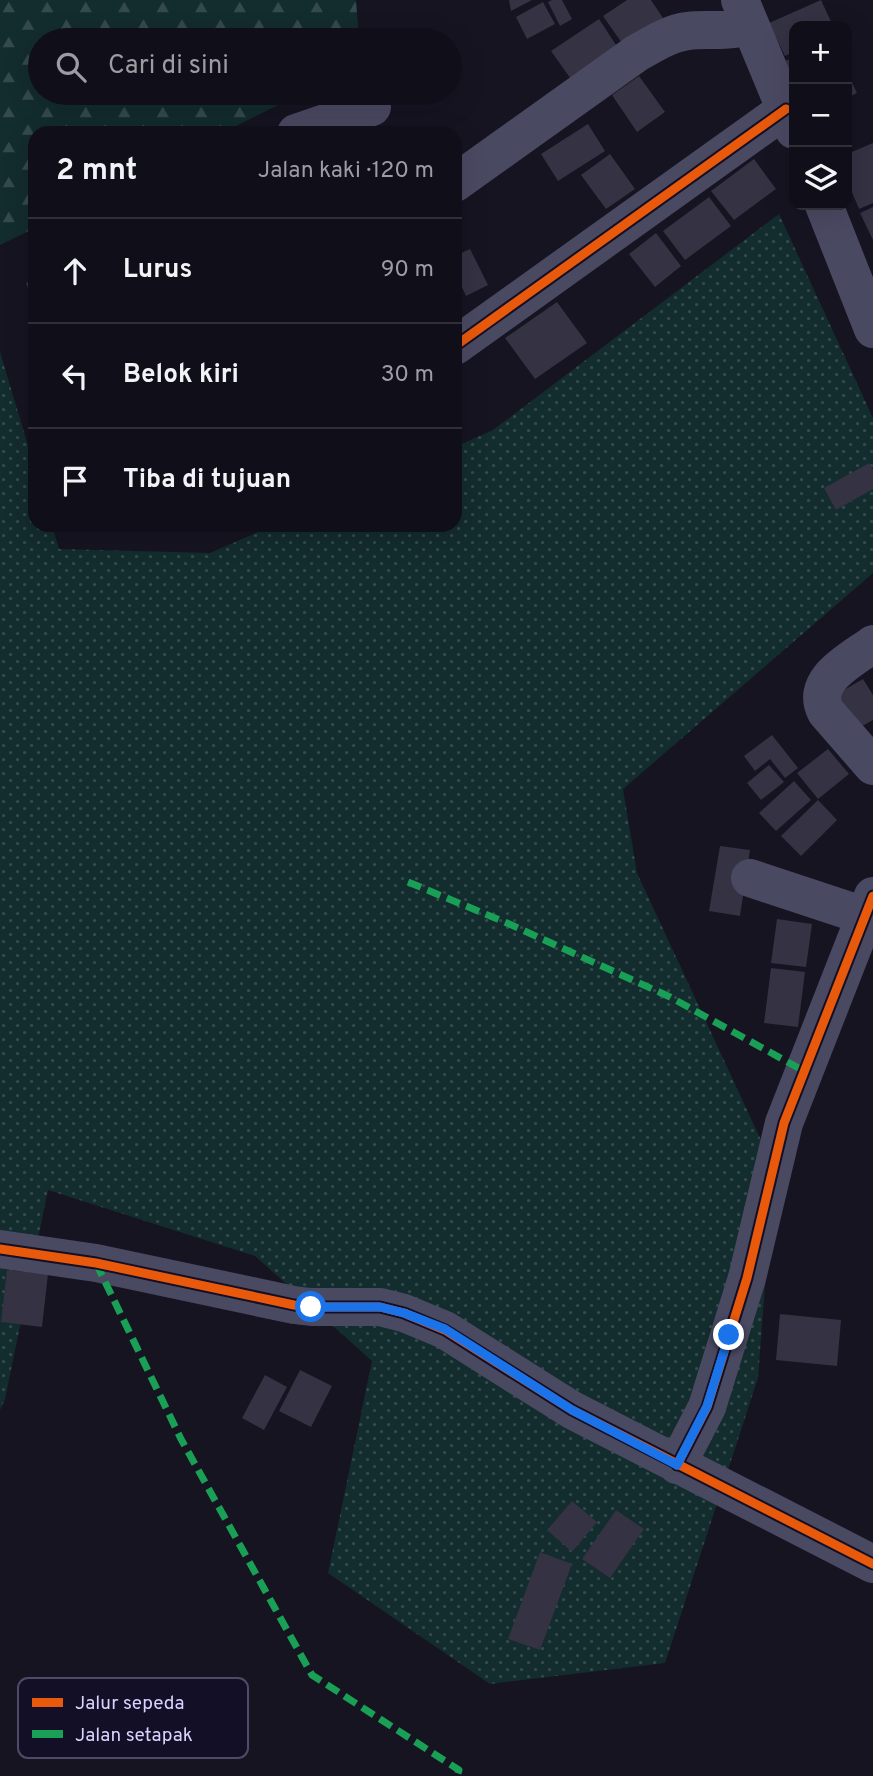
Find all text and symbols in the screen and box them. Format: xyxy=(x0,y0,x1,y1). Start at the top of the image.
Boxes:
map controls xyxy=(789,21,852,210)
button: + xyxy=(789,21,852,84)
search box xyxy=(28,28,462,105)
icon: search xyxy=(52,48,90,86)
text: Cari di sini xyxy=(108,50,229,83)
button: − xyxy=(789,84,852,147)
button: layers xyxy=(789,147,852,210)
text: 2 mnt xyxy=(56,153,137,190)
text: Jalan kaki · 120 m xyxy=(258,157,434,186)
icon: ahead xyxy=(56,252,94,290)
text: Lurus xyxy=(123,254,192,287)
text: 90 m xyxy=(381,256,434,285)
icon: left xyxy=(56,357,94,395)
text: Belok kiri xyxy=(123,359,239,392)
text: 30 m xyxy=(381,361,434,390)
icon: arrive xyxy=(56,462,94,500)
text: Tiba di tujuan xyxy=(123,464,291,497)
route start xyxy=(295,1291,326,1322)
route end xyxy=(713,1319,744,1350)
legend xyxy=(18,1678,248,1758)
text: Jalur sepeda xyxy=(75,1692,184,1716)
text: Jalan setapak xyxy=(75,1724,193,1748)

